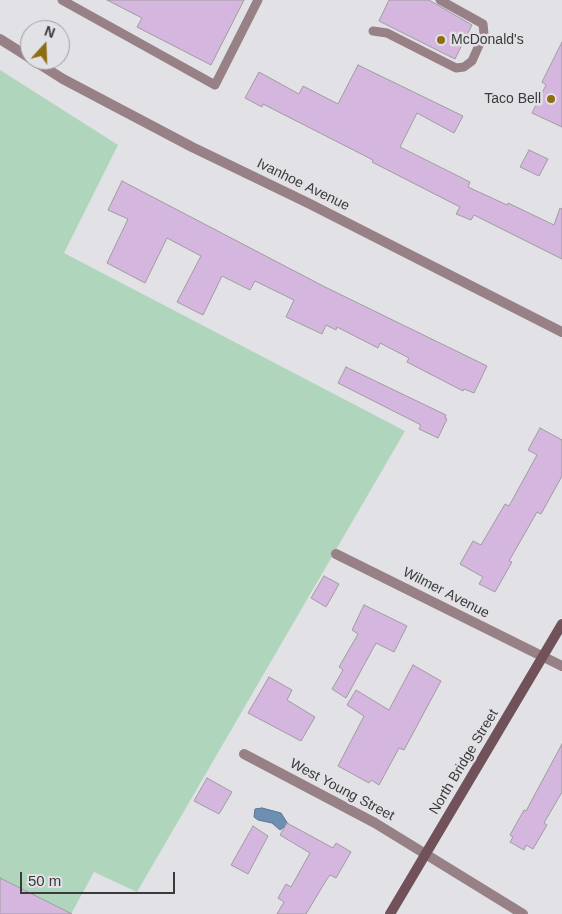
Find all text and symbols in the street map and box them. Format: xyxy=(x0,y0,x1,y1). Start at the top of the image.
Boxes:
north arrow xyxy=(20,20,70,70)
text: N xyxy=(42,23,57,41)
place label: McDonald's xyxy=(451,32,524,48)
marker: McDonald's xyxy=(435,34,447,46)
place label: Taco Bell xyxy=(484,91,541,107)
marker: Taco Bell xyxy=(545,93,557,105)
street label: Ivanhoe Avenue xyxy=(254,155,352,215)
street label: Wilmer Avenue xyxy=(400,564,492,622)
street label: North Bridge Street xyxy=(426,706,502,818)
street label: West Young Street xyxy=(287,755,397,825)
scale bar xyxy=(22,862,178,894)
text: 50 m xyxy=(28,872,61,889)

